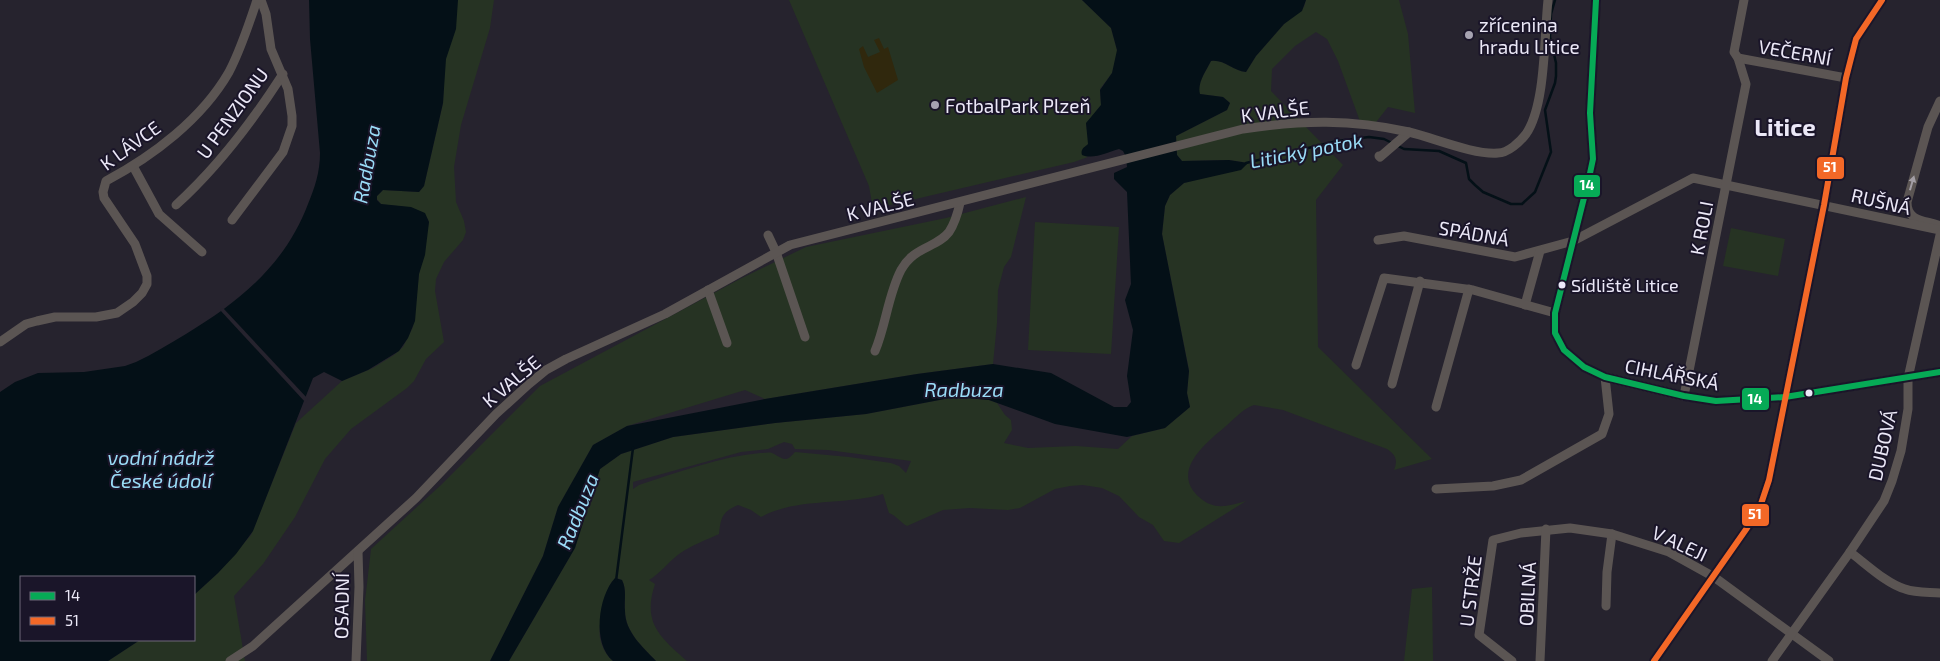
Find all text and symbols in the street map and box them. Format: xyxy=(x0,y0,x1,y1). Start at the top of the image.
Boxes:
place label: zřícenina hradu Litice xyxy=(1479,13,1580,58)
marker: zřícenina hradu Litice xyxy=(1463,29,1475,41)
street label: VEČERNÍ xyxy=(1757,34,1834,70)
street label: U PENZIONU xyxy=(191,63,273,163)
place label: FotbalPark Plzeň xyxy=(945,94,1091,117)
street label: K VALŠE xyxy=(1240,95,1310,127)
marker: FotbalPark Plzeň xyxy=(929,99,941,111)
district label: Litice xyxy=(1754,112,1816,141)
street label: K LÁVCE xyxy=(95,115,165,175)
water label: Radbuza xyxy=(347,123,385,205)
water label: Litický potok xyxy=(1247,127,1365,174)
line badge: 51 xyxy=(1816,156,1845,180)
text: 51 xyxy=(1823,158,1837,175)
line badge: 14 xyxy=(1573,174,1601,198)
one-way arrow xyxy=(1908,175,1916,190)
text: 14 xyxy=(1580,176,1595,193)
street label: RUŠNÁ xyxy=(1849,183,1913,219)
street label: K VALŠE xyxy=(844,187,916,225)
street label: K ROLI xyxy=(1685,199,1717,257)
street label: SPÁDNÁ xyxy=(1437,216,1511,251)
place label: Sídliště Litice xyxy=(1571,274,1679,296)
marker: Sídliště Litice xyxy=(1557,280,1567,290)
street label: K VALŠE xyxy=(477,350,545,412)
street label: CIHLÁŘSKÁ xyxy=(1623,354,1721,394)
water label: Radbuza xyxy=(924,377,1004,401)
line badge: 14 xyxy=(1741,387,1770,411)
unlabelled marker xyxy=(1804,388,1814,398)
text: 14 xyxy=(1748,390,1763,407)
street label: DUBOVÁ xyxy=(1863,407,1901,483)
water label: vodní nádrž České údolí xyxy=(108,445,214,492)
water label: Radbuza xyxy=(551,470,603,552)
line badge: 51 xyxy=(1741,503,1770,527)
text: 51 xyxy=(1748,505,1762,522)
street label: V ALEJI xyxy=(1649,520,1711,566)
street label: U STRŽE xyxy=(1454,554,1486,628)
street label: OBILNÁ xyxy=(1514,561,1540,627)
street label: OSADNÍ xyxy=(329,572,353,639)
legend xyxy=(20,576,195,641)
text: 14 xyxy=(65,586,80,604)
text: 51 xyxy=(65,611,79,629)

